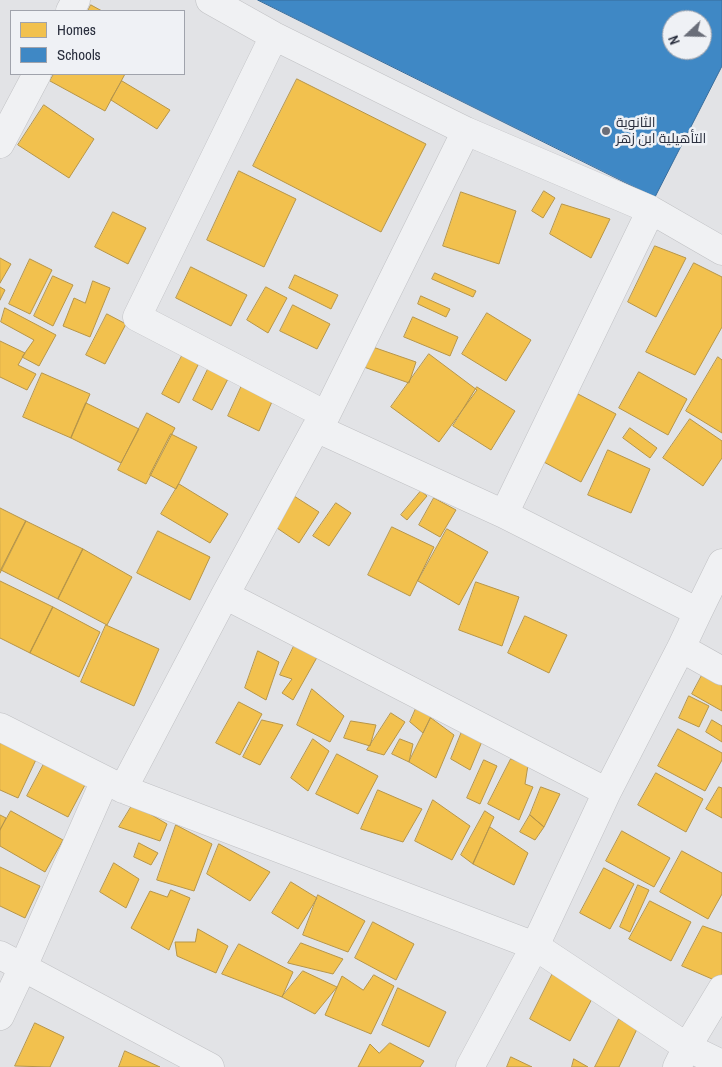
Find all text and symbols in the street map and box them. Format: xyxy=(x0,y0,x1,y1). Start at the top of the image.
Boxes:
legend xyxy=(10,10,185,75)
north arrow xyxy=(662,10,712,60)
text: Homes xyxy=(57,19,96,40)
text: N xyxy=(664,33,684,47)
text: Schools xyxy=(57,44,101,65)
place label: الثانوية التأهيلية ابن زهر xyxy=(616,115,706,148)
marker: الثانوية التأهيلية ابن زهر xyxy=(600,125,612,137)

